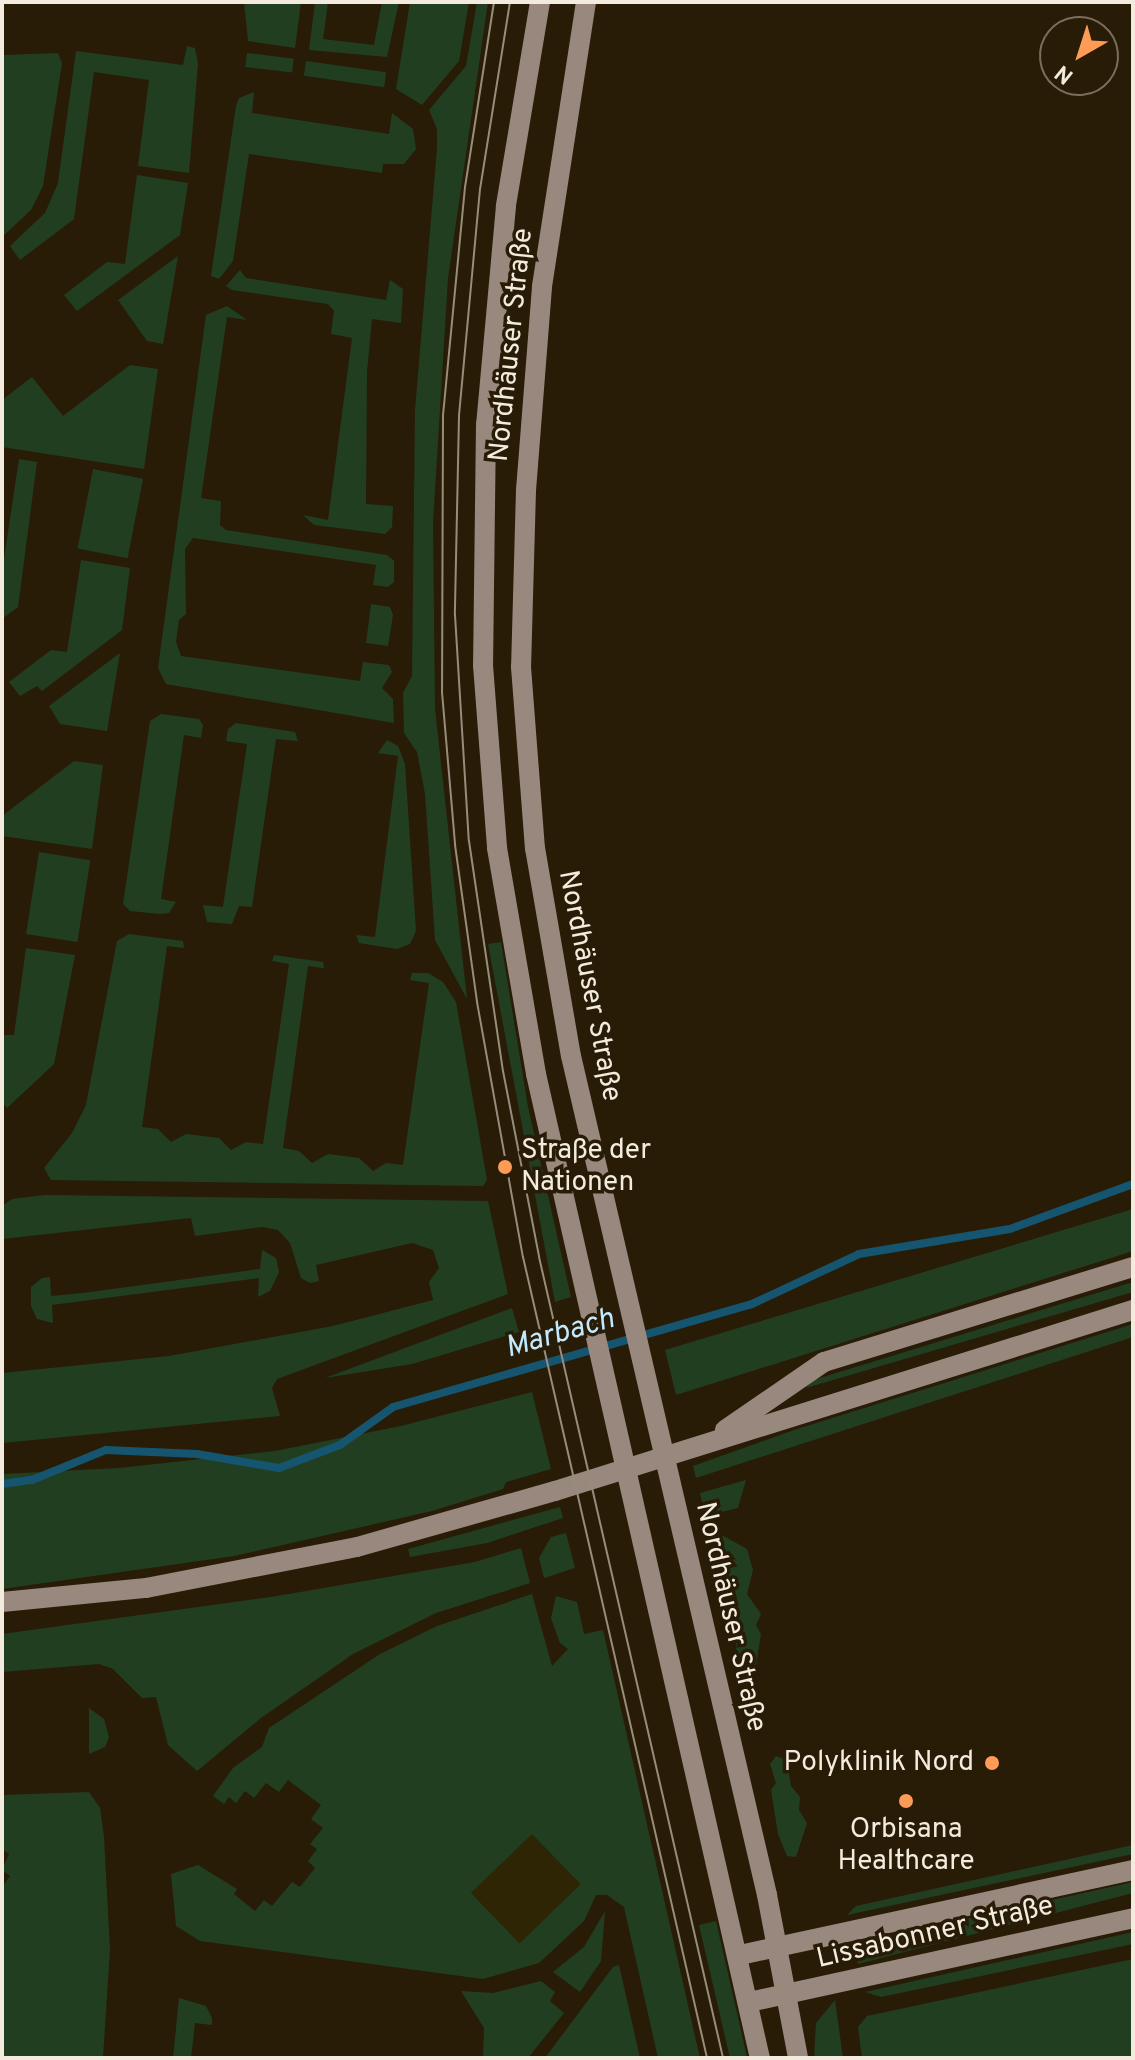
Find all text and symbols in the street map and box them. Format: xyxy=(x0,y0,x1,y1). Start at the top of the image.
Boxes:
north arrow xyxy=(1039,16,1119,96)
text: N xyxy=(1050,58,1079,89)
street label: Nordhäuser Straße xyxy=(483,227,541,463)
street label: Nordhäuser Straße xyxy=(550,868,628,1104)
place label: Straße der Nationen xyxy=(521,1134,651,1200)
marker: Straße der Nationen xyxy=(496,1158,514,1176)
water label: Marbach xyxy=(501,1302,619,1368)
street label: Nordhäuser Straße xyxy=(687,1499,773,1735)
place label: Polyklinik Nord xyxy=(784,1746,974,1780)
marker: Polyklinik Nord xyxy=(981,1752,1003,1774)
marker: Orbisana Healthcare xyxy=(897,1792,915,1810)
place label: Orbisana Healthcare xyxy=(838,1813,974,1879)
street label: Lissabonner Straße xyxy=(813,1889,1057,1977)

